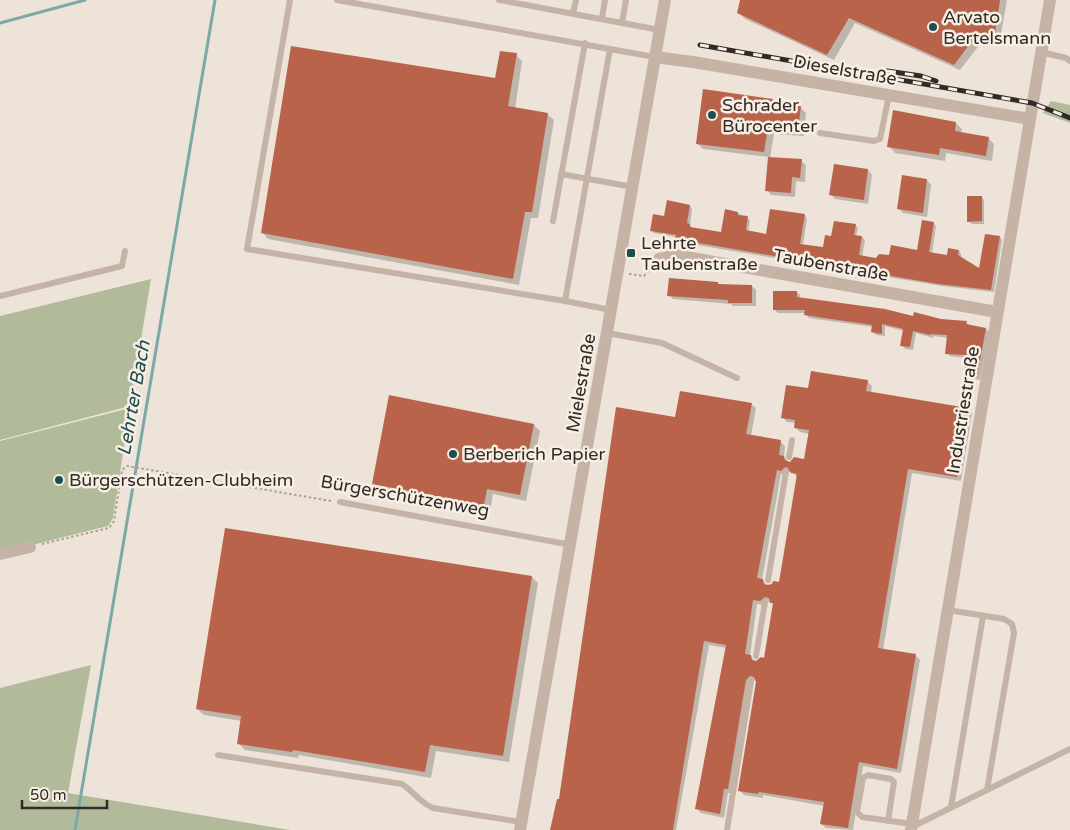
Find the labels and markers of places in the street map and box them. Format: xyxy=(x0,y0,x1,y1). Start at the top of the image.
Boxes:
place label: Arvato Bertelsmann xyxy=(943,6,1051,49)
marker: Arvato Bertelsmann xyxy=(927,21,939,33)
place label: Schrader Bürocenter xyxy=(722,94,817,137)
marker: Schrader Bürocenter xyxy=(706,109,718,121)
place label: Lehrte Taubenstraße xyxy=(641,232,758,275)
marker: Lehrte Taubenstraße xyxy=(625,247,637,259)
place label: Berberich Papier xyxy=(463,443,605,465)
marker: Berberich Papier xyxy=(447,448,459,460)
place label: Bürgerschützen-Clubheim xyxy=(69,469,293,491)
marker: Bürgerschützen-Clubheim xyxy=(53,474,65,486)

